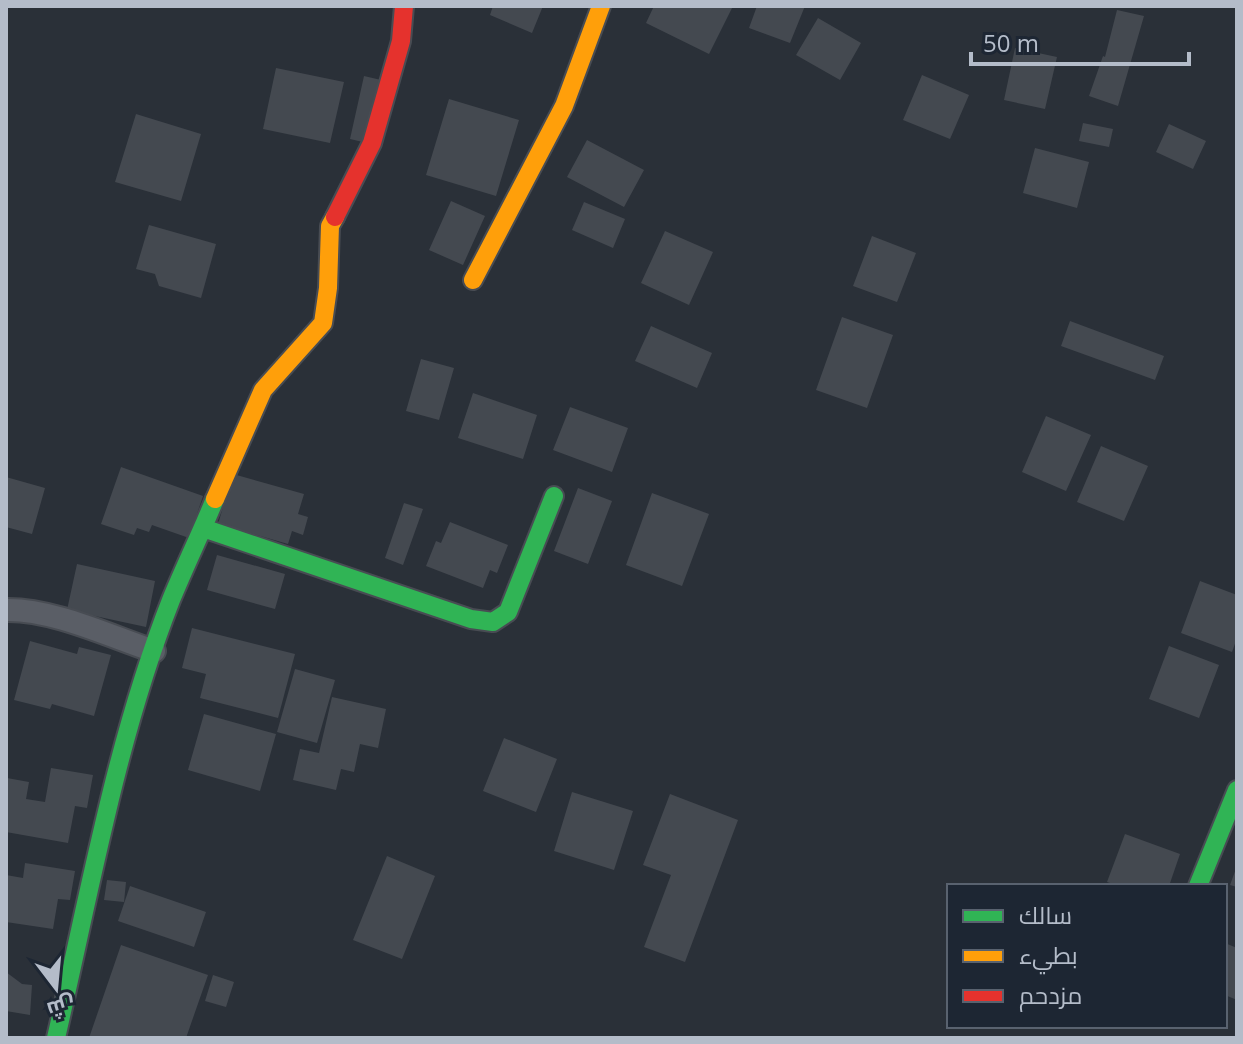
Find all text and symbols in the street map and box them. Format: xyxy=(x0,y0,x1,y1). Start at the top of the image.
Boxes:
scale bar xyxy=(971,16,1189,66)
text: 50 m xyxy=(983,26,1039,59)
legend xyxy=(947,884,1227,1028)
text: سالك xyxy=(1019,898,1072,931)
text: بطيء xyxy=(1019,938,1078,975)
north arrow xyxy=(16,948,96,1028)
text: مزدحم xyxy=(1019,978,1082,1012)
text: ش xyxy=(44,990,79,1026)

